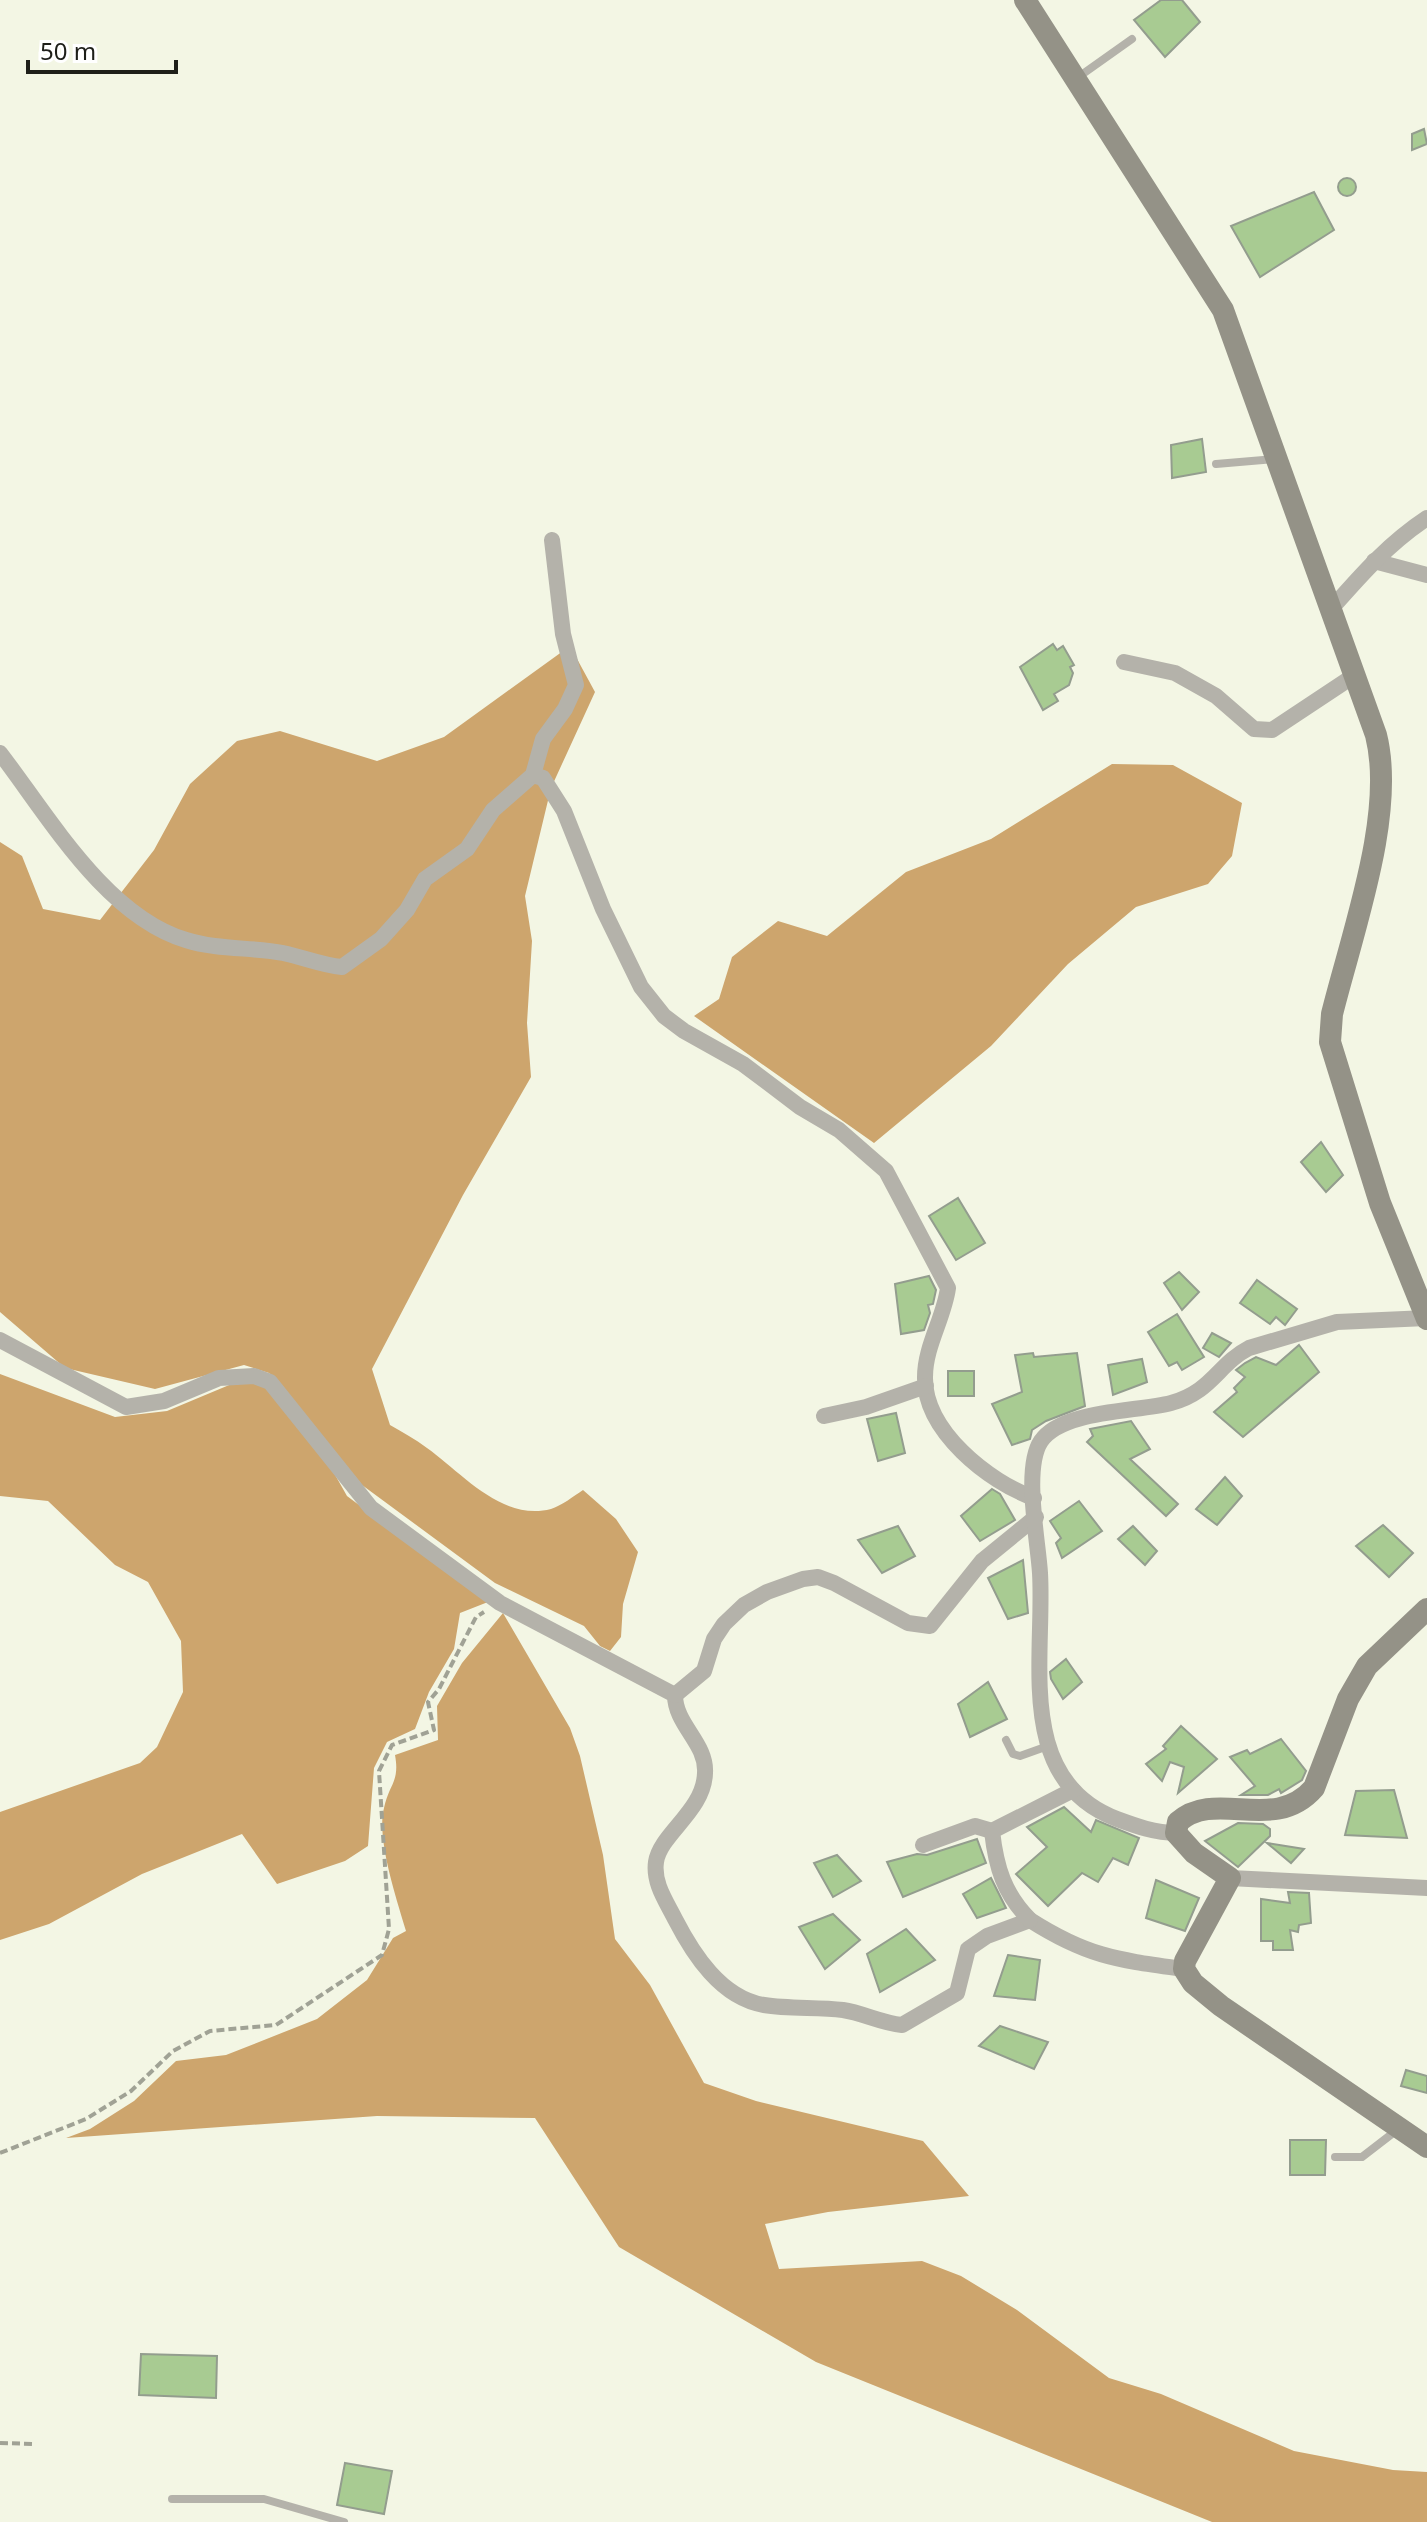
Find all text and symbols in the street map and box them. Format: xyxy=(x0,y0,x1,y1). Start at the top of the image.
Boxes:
scale bar xyxy=(28,24,176,74)
text: 50 m xyxy=(40,34,96,67)

